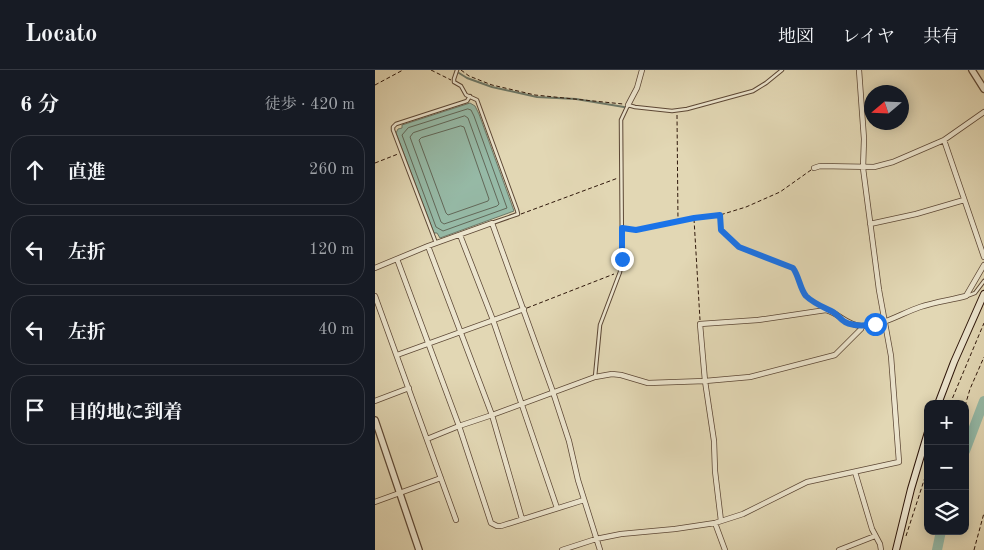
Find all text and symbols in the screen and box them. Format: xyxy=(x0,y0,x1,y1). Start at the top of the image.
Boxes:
text: Locato xyxy=(25,23,97,47)
text: 地図 xyxy=(778,28,814,46)
text: レイヤ xyxy=(842,28,895,46)
text: 共有 xyxy=(923,28,959,46)
north arrow xyxy=(864,85,909,130)
text: 6 分 xyxy=(20,95,59,116)
text: 徒歩 · 420 m xyxy=(265,97,355,113)
icon: ahead xyxy=(21,156,49,184)
text: 260 m xyxy=(309,162,354,178)
text: 直進 xyxy=(68,164,106,183)
icon: left xyxy=(21,236,49,264)
text: 120 m xyxy=(309,242,354,258)
text: 左折 xyxy=(68,244,106,263)
route end xyxy=(611,248,634,271)
route start xyxy=(864,313,887,336)
icon: left xyxy=(21,316,49,344)
text: 40 m xyxy=(318,322,354,338)
text: 左折 xyxy=(68,324,106,343)
icon: arrive xyxy=(21,396,49,424)
map controls xyxy=(924,400,969,535)
button: + xyxy=(924,400,969,445)
text: 目的地に到着 xyxy=(68,404,182,423)
button: − xyxy=(924,445,969,490)
button: layers xyxy=(924,490,969,535)

